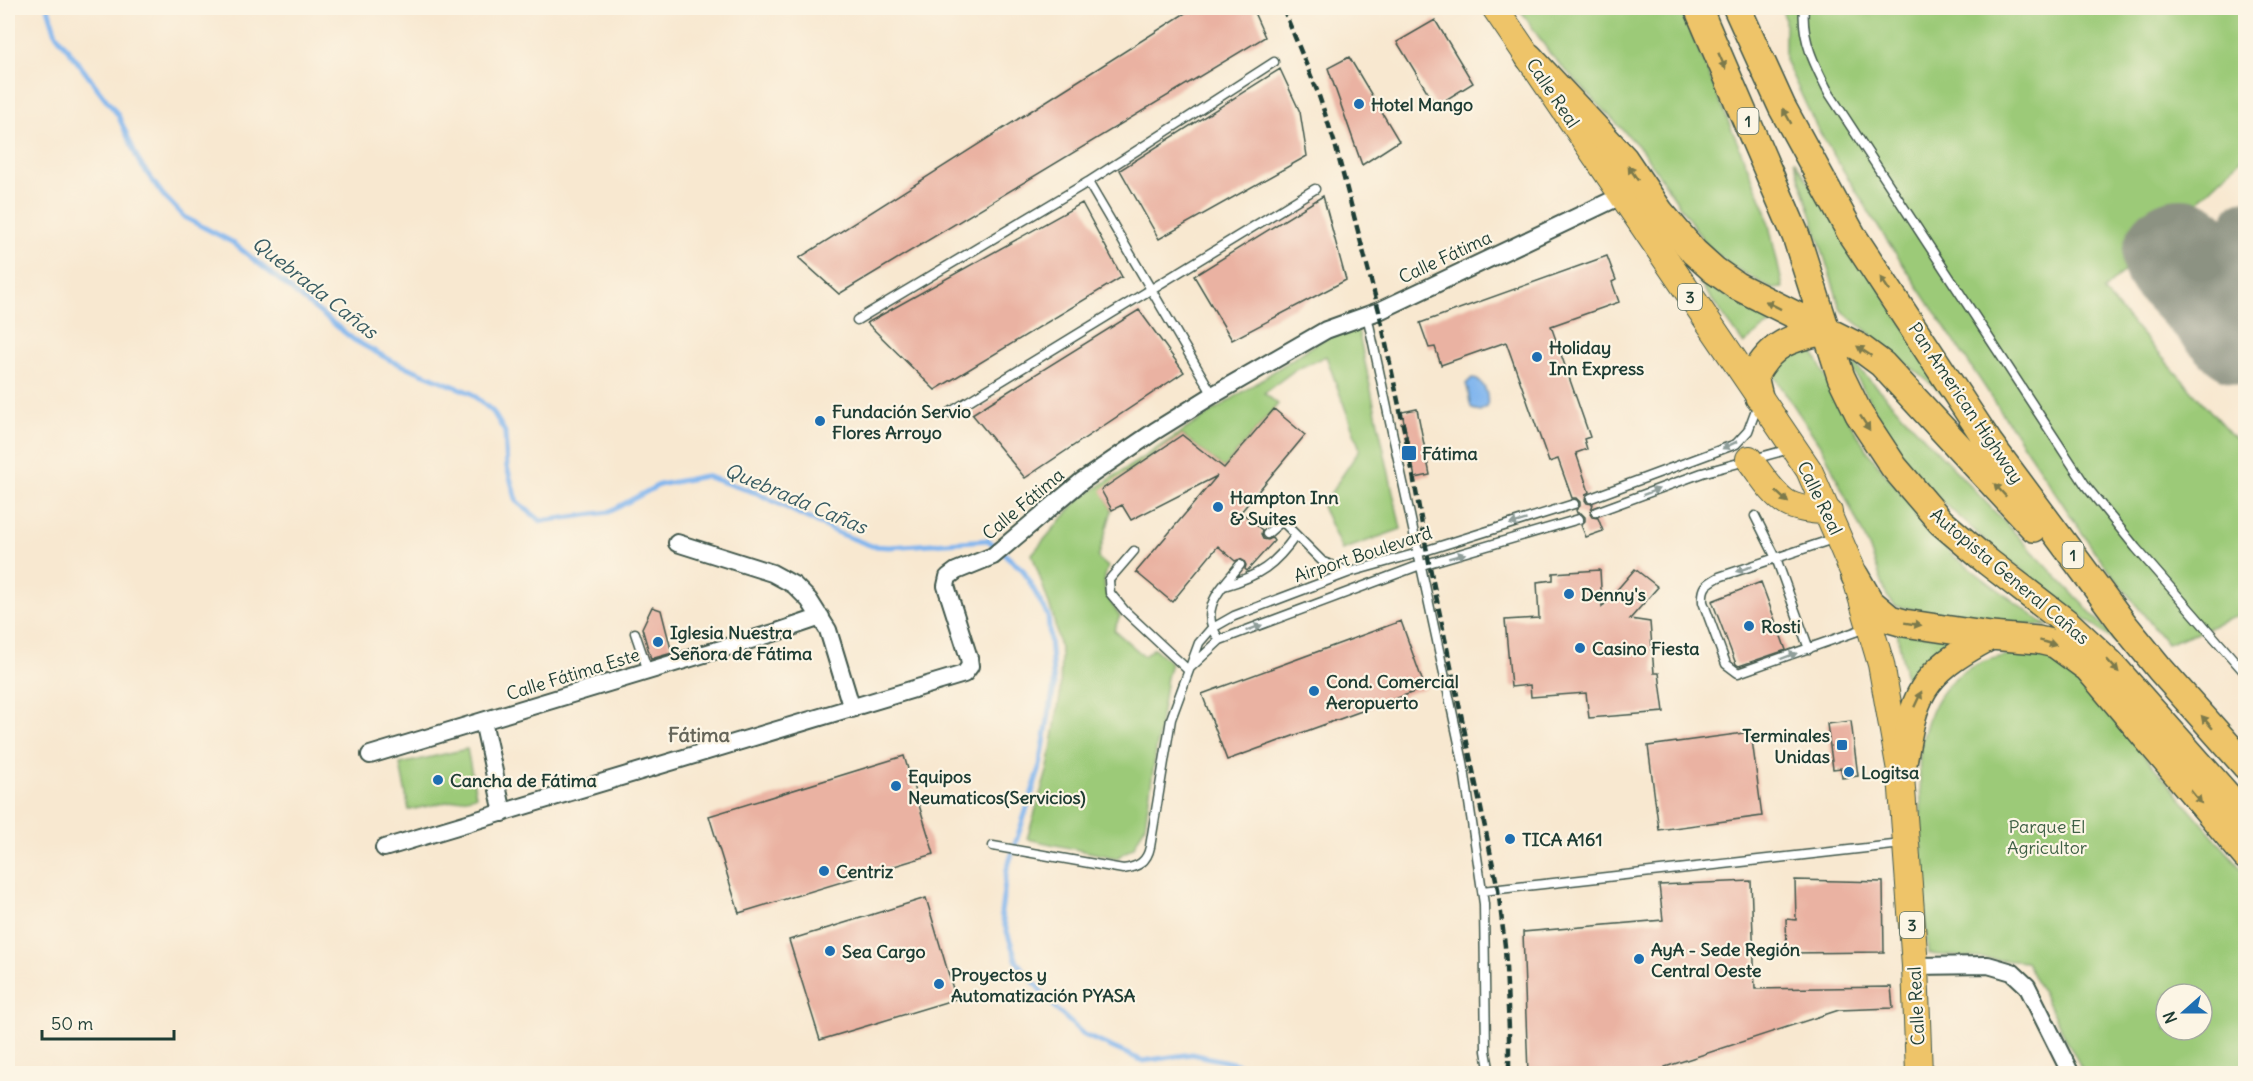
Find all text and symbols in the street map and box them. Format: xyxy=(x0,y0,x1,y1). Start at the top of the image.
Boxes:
one-way arrow xyxy=(1718,52,1727,70)
street label: Calle Real xyxy=(1521,54,1585,132)
place label: Hotel Mango xyxy=(1371,93,1473,116)
marker: Hotel Mango xyxy=(1352,97,1366,111)
one-way arrow xyxy=(1782,107,1792,124)
road number: 1 xyxy=(1738,108,1758,134)
one-way arrow xyxy=(1628,165,1639,181)
street label: Calle Fátima xyxy=(1395,225,1495,289)
water label: Quebrada Cañas xyxy=(247,230,384,345)
one-way arrow xyxy=(1879,276,1890,292)
road number: 3 xyxy=(1678,284,1702,310)
one-way arrow xyxy=(1764,300,1782,310)
street label: Pan American Highway xyxy=(1903,318,2029,488)
place label: Holiday Inn Express xyxy=(1549,336,1644,380)
one-way arrow xyxy=(1856,345,1872,357)
marker: Holiday Inn Express xyxy=(1530,350,1544,364)
place label: Fundación Servio Flores Arroyo xyxy=(832,400,971,444)
marker: Fundación Servio Flores Arroyo xyxy=(813,414,827,428)
one-way arrow xyxy=(1859,415,1870,431)
one-way arrow xyxy=(1722,440,1739,449)
place label: Fátima xyxy=(1422,442,1478,465)
marker: Fátima xyxy=(1400,444,1418,462)
water label: Quebrada Cañas xyxy=(721,457,873,540)
street label: Calle Real xyxy=(1792,457,1848,539)
street label: Calle Fátima xyxy=(977,463,1069,545)
one-way arrow xyxy=(1993,484,2007,498)
place label: Hampton Inn & Suites xyxy=(1230,486,1339,530)
one-way arrow xyxy=(1642,487,1660,496)
one-way arrow xyxy=(1774,490,1789,504)
marker: Hampton Inn & Suites xyxy=(1211,500,1225,514)
street label: Autopista General Cañas xyxy=(1926,503,2094,649)
one-way arrow xyxy=(1509,518,1527,527)
street label: Airport Boulevard xyxy=(1291,521,1435,587)
road number: 1 xyxy=(2062,542,2084,568)
one-way arrow xyxy=(1448,551,1466,560)
one-way arrow xyxy=(1735,565,1753,574)
place label: Denny's xyxy=(1581,583,1646,606)
marker: Denny's xyxy=(1562,587,1576,601)
place label: Rosti xyxy=(1761,615,1801,638)
marker: Rosti xyxy=(1742,619,1756,633)
one-way arrow xyxy=(1903,620,1922,629)
place label: Iglesia Nuestra Señora de Fátima xyxy=(670,621,812,665)
one-way arrow xyxy=(1245,622,1263,632)
marker: Iglesia Nuestra Señora de Fátima xyxy=(651,635,665,649)
place label: Casino Fiesta xyxy=(1592,637,1699,660)
one-way arrow xyxy=(2039,639,2057,648)
marker: Casino Fiesta xyxy=(1573,641,1587,655)
street label: Calle Fátima Este xyxy=(503,643,643,705)
one-way arrow xyxy=(1780,651,1798,661)
one-way arrow xyxy=(2106,659,2120,674)
place label: Cond. Comercial Aeropuerto xyxy=(1326,670,1459,714)
marker: Cond. Comercial Aeropuerto xyxy=(1307,684,1321,698)
one-way arrow xyxy=(1913,690,1923,708)
one-way arrow xyxy=(2201,715,2214,730)
district label: Fátima xyxy=(668,722,731,747)
place label: Terminales Unidas xyxy=(1742,724,1830,768)
marker: Terminales Unidas xyxy=(1835,738,1849,752)
place label: Logitsa xyxy=(1861,761,1919,784)
place label: Equipos Neumaticos(Servicios) xyxy=(908,765,1086,809)
marker: Logitsa xyxy=(1842,765,1856,779)
place label: Cancha de Fátima xyxy=(450,769,597,792)
marker: Cancha de Fátima xyxy=(431,773,445,787)
marker: Equipos Neumaticos(Servicios) xyxy=(889,779,903,793)
one-way arrow xyxy=(2190,789,2203,805)
park label: Parque El Agricultor xyxy=(2007,815,2088,859)
place label: TICA A161 xyxy=(1522,828,1603,851)
marker: TICA A161 xyxy=(1503,832,1517,846)
place label: Centriz xyxy=(836,860,894,883)
marker: Centriz xyxy=(817,864,831,878)
road number: 3 xyxy=(1900,912,1924,938)
place label: AyA - Sede Región Central Oeste xyxy=(1651,938,1801,982)
place label: Sea Cargo xyxy=(842,940,926,963)
marker: Sea Cargo xyxy=(823,944,837,958)
marker: AyA - Sede Región Central Oeste xyxy=(1632,952,1646,966)
place label: Proyectos y Automatización PYASA xyxy=(951,963,1136,1007)
street label: Calle Real xyxy=(1902,966,1930,1046)
marker: Proyectos y Automatización PYASA xyxy=(932,977,946,991)
north arrow xyxy=(2154,982,2214,1042)
scale bar xyxy=(42,1003,174,1041)
text: N xyxy=(2159,1009,2181,1026)
text: 50 m xyxy=(51,1012,93,1035)

